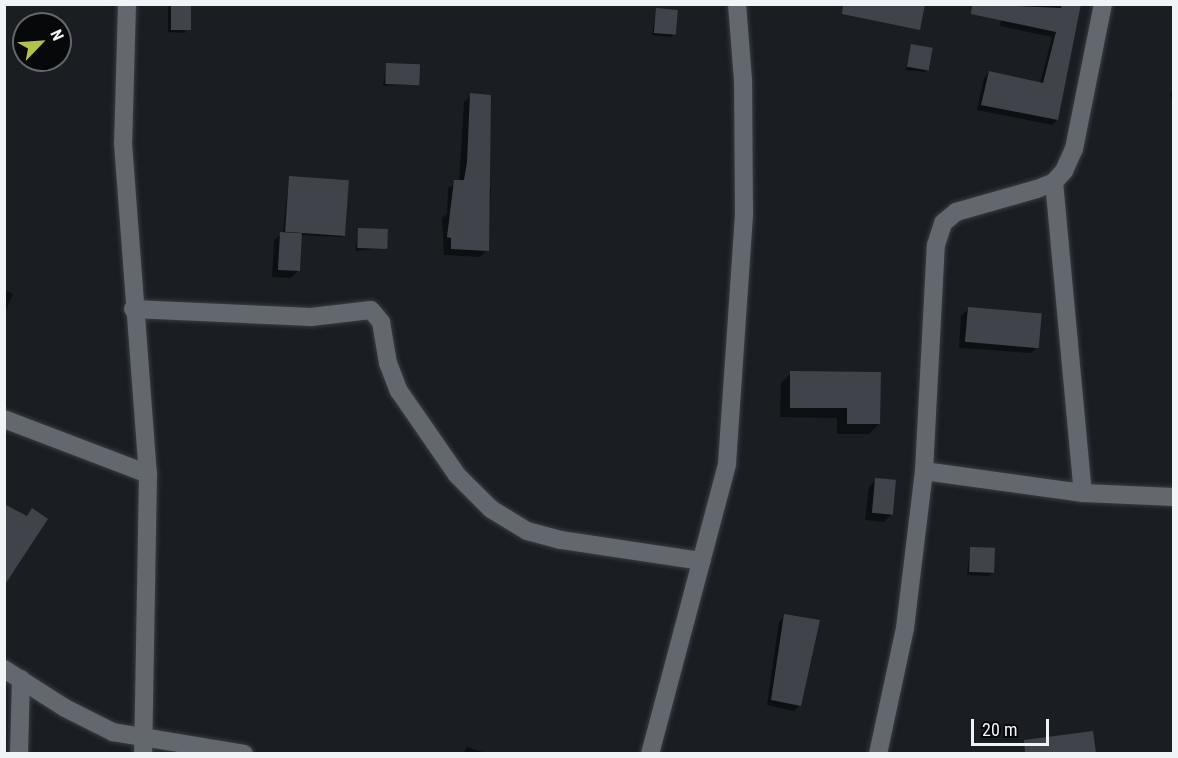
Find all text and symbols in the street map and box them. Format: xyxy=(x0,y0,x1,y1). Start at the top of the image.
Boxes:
north arrow xyxy=(12,12,72,72)
text: N xyxy=(46,27,68,43)
scale bar xyxy=(974,707,1052,745)
text: 20 m xyxy=(982,719,1017,740)

